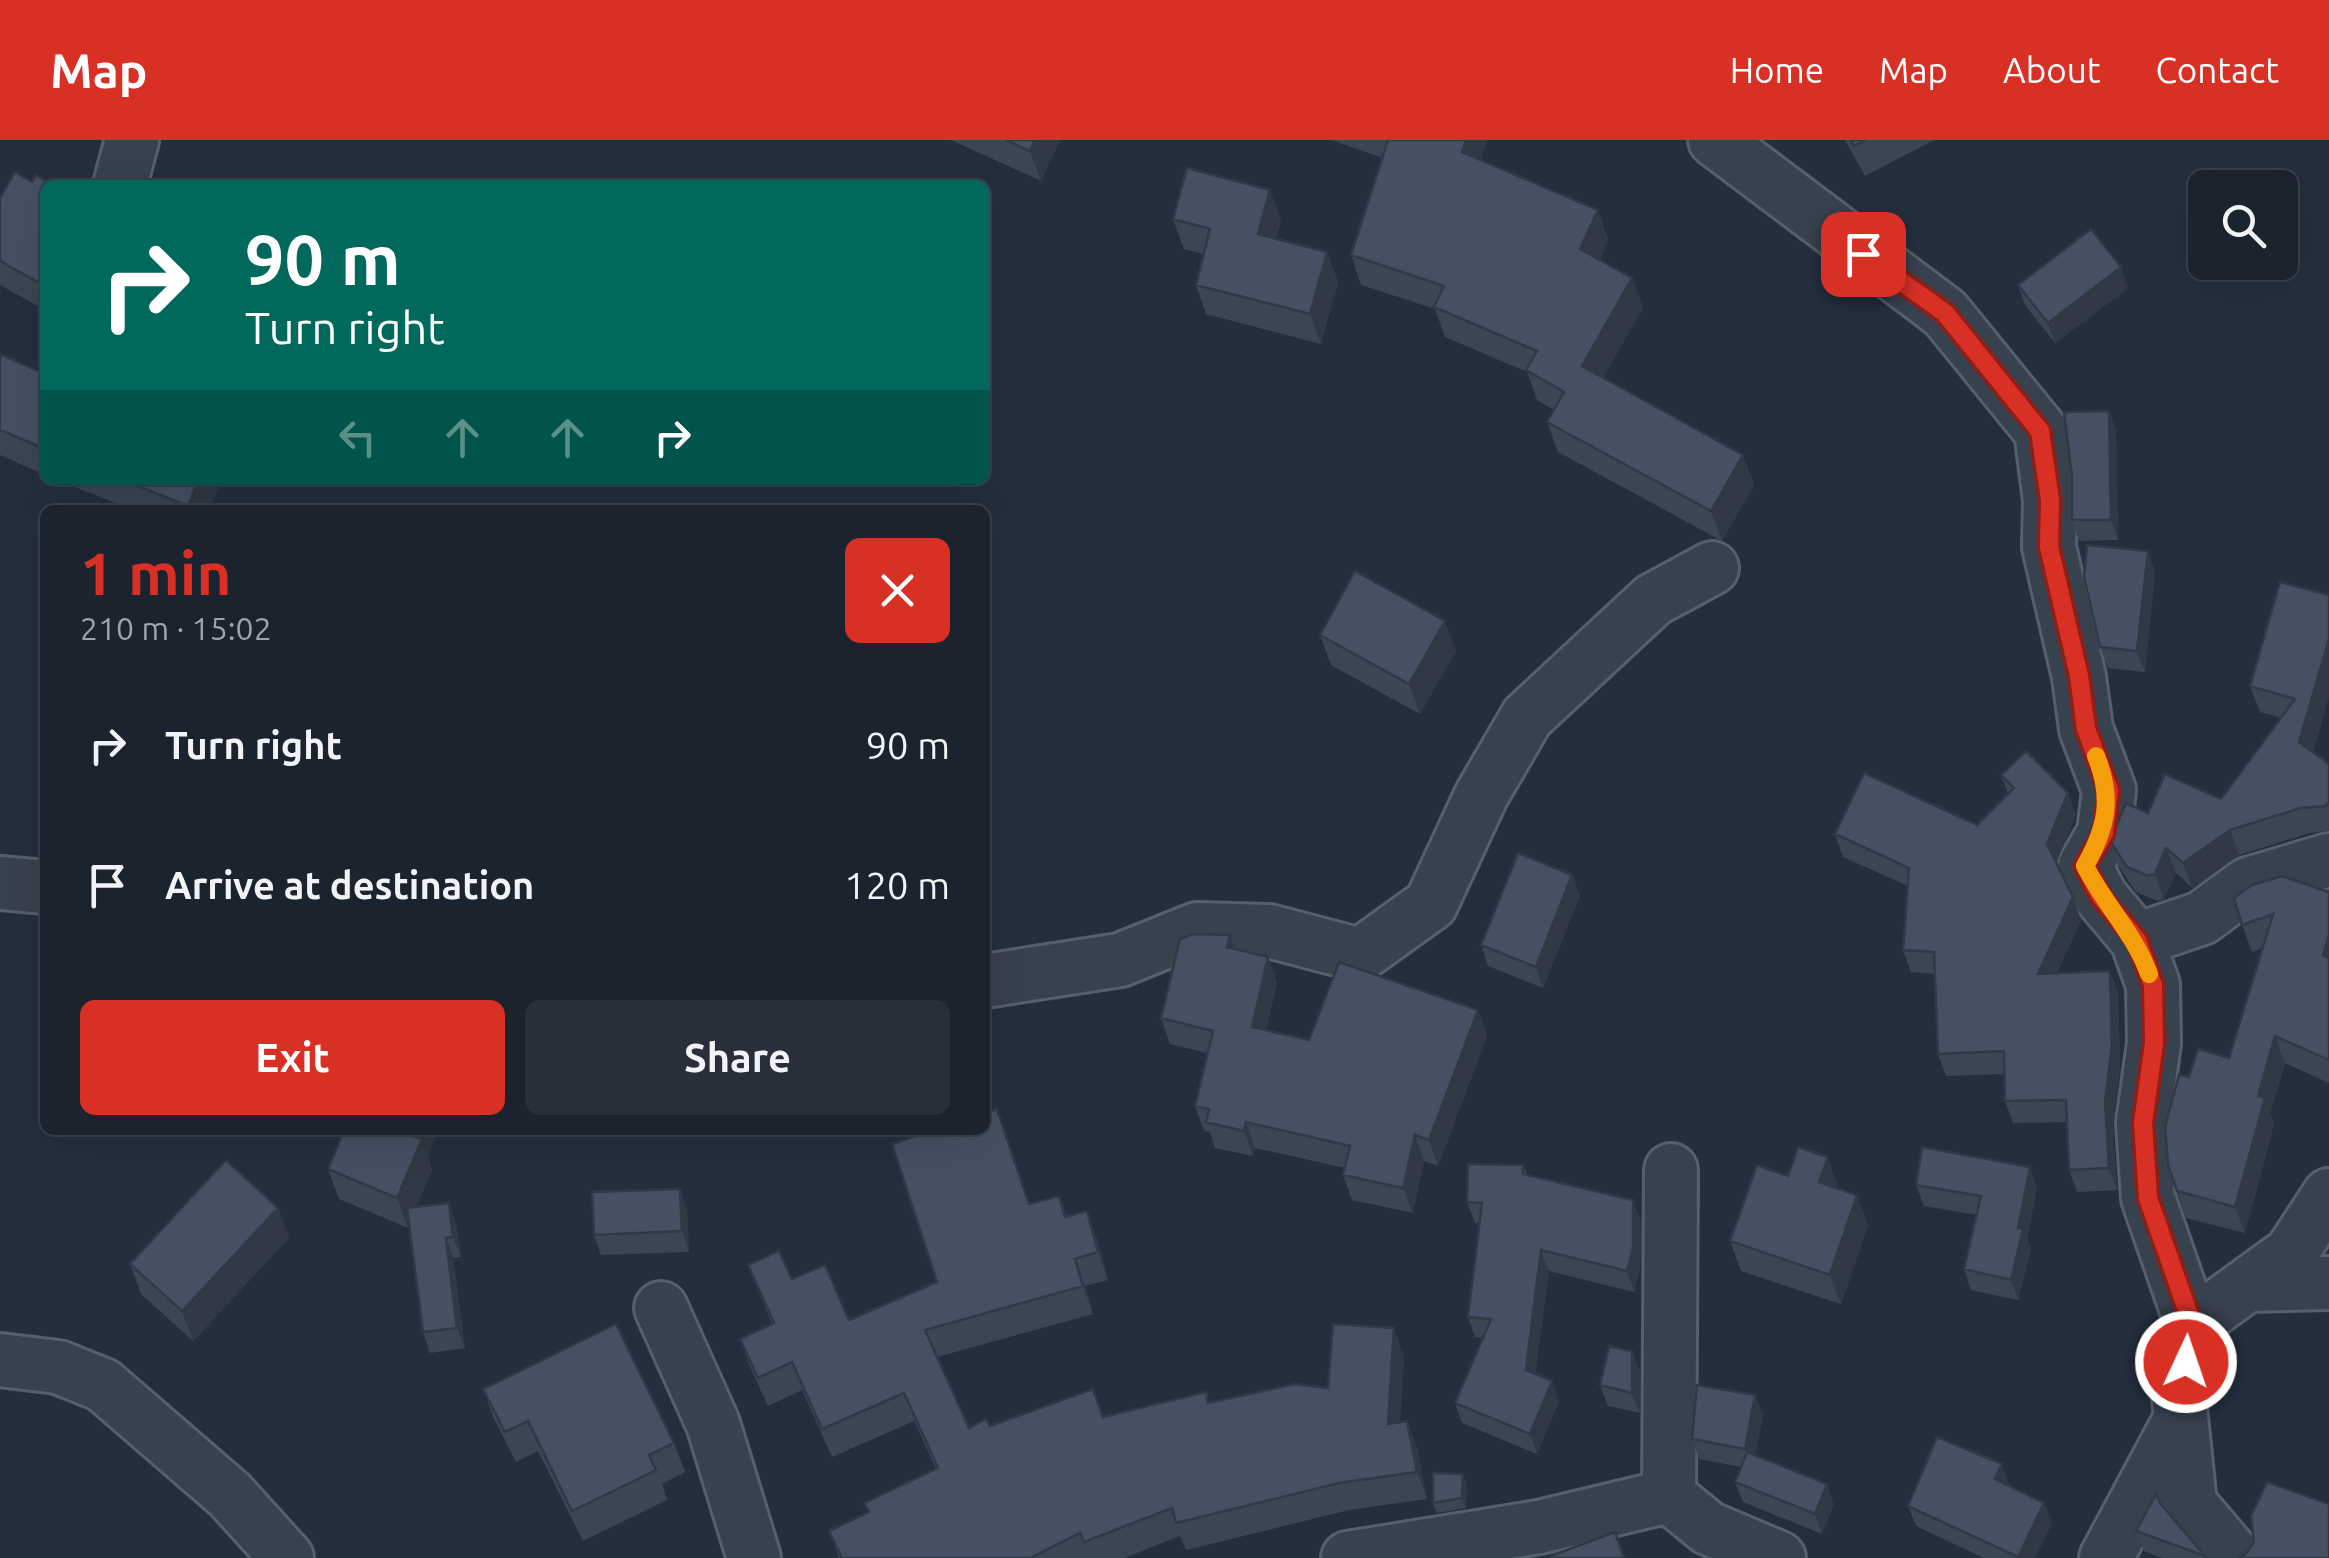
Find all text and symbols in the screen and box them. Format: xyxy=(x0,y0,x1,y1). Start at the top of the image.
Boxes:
text: Map xyxy=(50,43,148,97)
text: Home xyxy=(1730,50,1824,90)
text: Map xyxy=(1879,50,1948,90)
text: About xyxy=(2003,50,2100,90)
text: Contact xyxy=(2155,50,2279,90)
map controls xyxy=(2188,170,2298,280)
button: search xyxy=(2188,170,2298,280)
pin xyxy=(1821,212,1906,297)
icon: right xyxy=(80,220,210,350)
text: 90 m xyxy=(245,220,401,298)
icon: arrive xyxy=(1836,227,1891,282)
text: Turn right xyxy=(245,302,445,353)
icon: left xyxy=(330,410,385,465)
icon: ahead xyxy=(435,410,490,465)
icon: ahead xyxy=(540,410,595,465)
icon: right xyxy=(645,410,700,465)
button: close xyxy=(845,538,950,643)
text: 1 min xyxy=(80,539,232,606)
text: 210 m · 15:02 xyxy=(80,610,272,646)
icon: right xyxy=(80,718,135,773)
text: Turn right xyxy=(165,724,342,766)
text: 90 m xyxy=(866,724,950,766)
icon: arrive xyxy=(80,858,135,913)
text: Arrive at destination xyxy=(165,864,534,906)
text: 120 m xyxy=(844,864,950,906)
button: Exit xyxy=(80,1000,505,1115)
button: Share xyxy=(525,1000,950,1115)
position arrow xyxy=(2134,1310,2238,1414)

